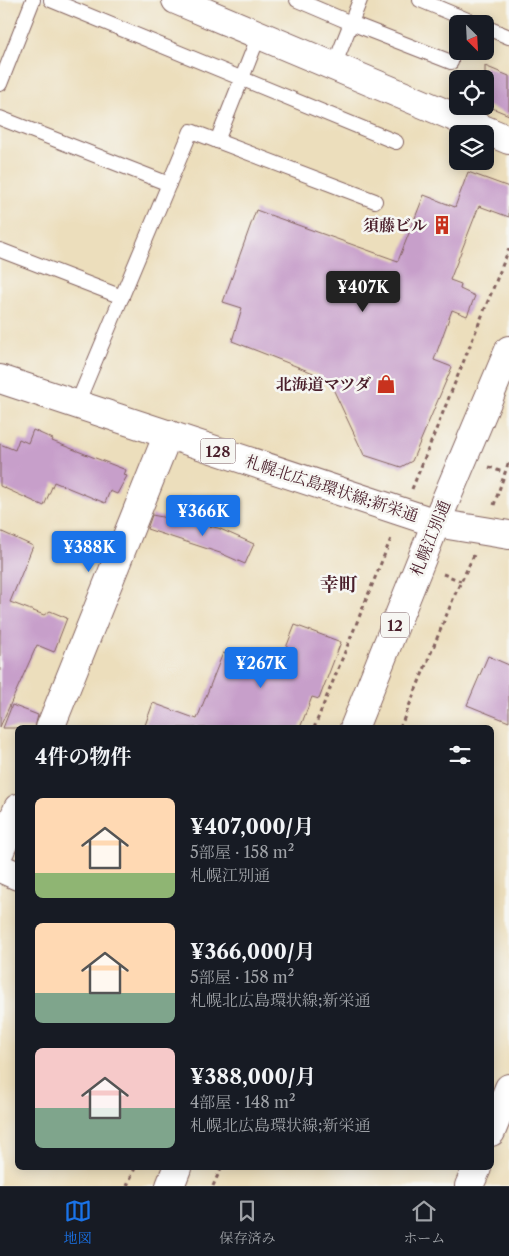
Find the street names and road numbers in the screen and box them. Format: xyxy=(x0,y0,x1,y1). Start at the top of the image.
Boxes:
road number: 128 xyxy=(200,438,236,464)
street label: 札幌北広島環状線;新栄通 xyxy=(243,451,421,525)
street label: 札幌江別通 xyxy=(406,497,454,579)
road number: 12 xyxy=(381,612,409,638)

